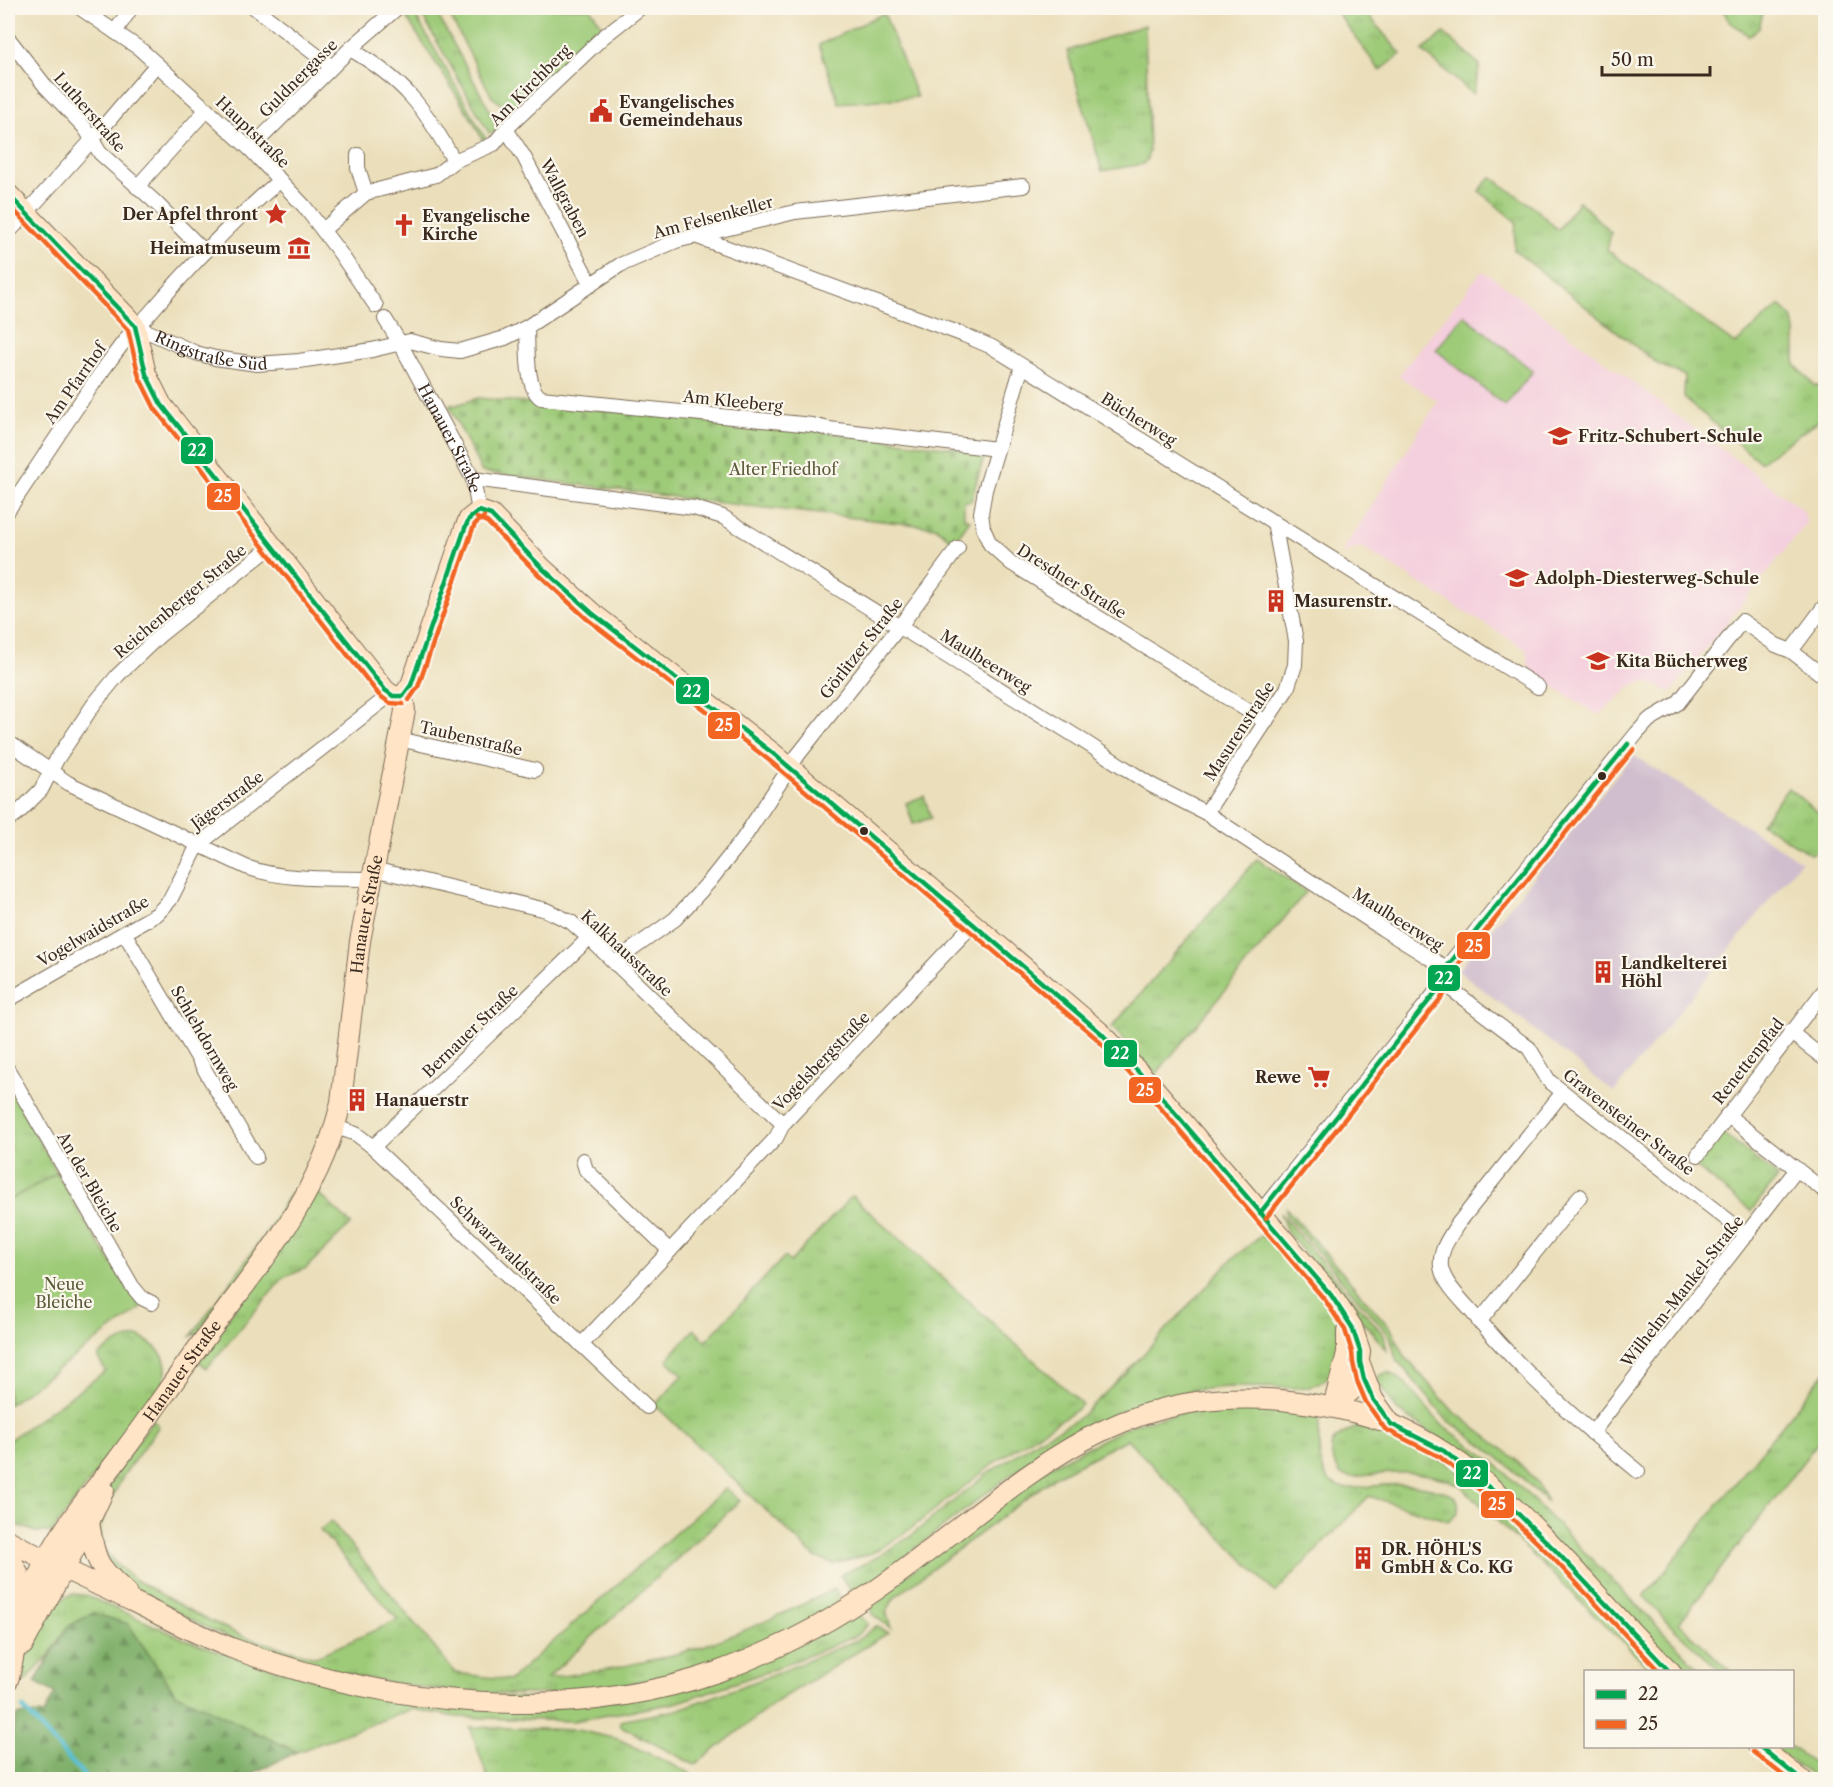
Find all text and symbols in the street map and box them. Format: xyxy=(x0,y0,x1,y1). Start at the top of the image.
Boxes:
street label: Guldnergasse xyxy=(255,35,341,121)
scale bar xyxy=(1602,39,1710,77)
street label: Am Kirchberg xyxy=(484,40,575,131)
text: 50 m xyxy=(1611,49,1654,71)
street label: Lutherstraße xyxy=(50,68,130,156)
street label: Hauptstraße xyxy=(212,92,294,172)
place label: Evangelisches Gemeindehaus xyxy=(619,92,743,130)
public building icon: Evangelisches Gemeindehaus xyxy=(588,98,614,124)
street label: Wallgraben xyxy=(535,154,594,241)
street label: Am Felsenkeller xyxy=(650,191,775,243)
place icon: Der Apfel thront xyxy=(263,201,289,227)
place label: Der Apfel thront xyxy=(122,204,259,224)
place label: Evangelische Kirche xyxy=(422,206,531,244)
church icon: Evangelische Kirche xyxy=(391,212,417,238)
museum icon: Heimatmuseum xyxy=(286,235,312,261)
place label: Heimatmuseum xyxy=(150,238,281,258)
street label: Ringstraße Süd xyxy=(152,326,268,374)
street label: Am Pfarrhof xyxy=(39,337,112,428)
street label: Hanauer Straße xyxy=(414,380,485,494)
street label: Am Kleeberg xyxy=(681,386,784,416)
street label: Bücherweg xyxy=(1098,388,1181,450)
school or university icon: Fritz-Schubert-Schule xyxy=(1547,423,1573,449)
place label: Fritz-Schubert-Schule xyxy=(1578,426,1763,446)
line badge: 22 xyxy=(180,436,214,465)
text: 22 xyxy=(188,440,206,460)
park label: Alter Friedhof xyxy=(728,459,839,479)
line badge: 25 xyxy=(206,482,241,511)
text: 25 xyxy=(214,486,232,506)
street label: Dresdner Straße xyxy=(1014,539,1130,623)
street label: Reichenberger Straße xyxy=(110,540,250,662)
school or university icon: Adolph-Diesterweg-Schule xyxy=(1504,565,1530,591)
place label: Adolph-Diesterweg-Schule xyxy=(1534,568,1759,588)
building icon: Masurenstr. xyxy=(1263,588,1289,614)
place label: Masurenstr. xyxy=(1294,591,1392,611)
street label: Görlitzer Straße xyxy=(815,593,907,703)
street label: Maulbeerweg xyxy=(937,625,1036,697)
school or university icon: Kita Bücherweg xyxy=(1585,648,1611,674)
place label: Kita Bücherweg xyxy=(1616,651,1748,671)
line badge: 22 xyxy=(675,676,710,705)
street label: Masurenstraße xyxy=(1199,678,1279,784)
text: 22 xyxy=(683,681,701,701)
line badge: 25 xyxy=(707,711,741,740)
text: 25 xyxy=(715,715,733,735)
street label: Taubenstraße xyxy=(418,716,524,760)
street label: Jägerstraße xyxy=(184,766,267,836)
unlabelled marker xyxy=(1596,770,1608,782)
unlabelled marker xyxy=(858,825,870,837)
street label: Hanauer Straße xyxy=(346,853,387,975)
street label: Maulbeerweg xyxy=(1349,883,1448,955)
street label: Vogelwaidstraße xyxy=(33,891,152,972)
street label: Kalkhausstraße xyxy=(577,905,677,1001)
line badge: 25 xyxy=(1456,931,1491,960)
text: 25 xyxy=(1465,936,1483,956)
place label: Landkelterei Höhl xyxy=(1621,953,1727,991)
building icon: Landkelterei Höhl xyxy=(1590,959,1616,985)
line badge: 22 xyxy=(1427,964,1461,992)
text: 22 xyxy=(1435,968,1453,988)
street label: Bernauer Straße xyxy=(418,980,522,1082)
street label: Schlehdornweg xyxy=(167,982,243,1095)
street label: Vogelsbergstraße xyxy=(768,1007,874,1116)
street label: Renettenpfad xyxy=(1708,1014,1788,1108)
line badge: 22 xyxy=(1103,1039,1138,1068)
text: 22 xyxy=(1111,1043,1129,1063)
supermarket icon: Rewe xyxy=(1306,1064,1332,1090)
street label: Gravensteiner Straße xyxy=(1559,1064,1699,1180)
place label: Rewe xyxy=(1255,1067,1301,1087)
line badge: 25 xyxy=(1128,1076,1162,1104)
text: 25 xyxy=(1136,1080,1154,1100)
building icon: Hanauerstr xyxy=(344,1087,370,1113)
place label: Hanauerstr xyxy=(375,1090,469,1110)
street label: An der Bleiche xyxy=(53,1127,127,1236)
street label: Schwarzwaldstraße xyxy=(446,1192,566,1308)
street label: Wilhelm-Mankel-Straße xyxy=(1616,1211,1748,1372)
park label: Neue Bleiche xyxy=(35,1274,93,1312)
street label: Hanauer Straße xyxy=(139,1316,225,1425)
line badge: 22 xyxy=(1455,1459,1489,1488)
text: 22 xyxy=(1463,1463,1481,1483)
line badge: 25 xyxy=(1480,1490,1515,1519)
text: 25 xyxy=(1488,1494,1506,1514)
place label: DR. HÖHL'S GmbH & Co. KG xyxy=(1381,1538,1514,1577)
building icon: DR. HÖHL'S GmbH & Co. KG xyxy=(1350,1545,1376,1571)
legend xyxy=(1584,1670,1794,1748)
text: 22 xyxy=(1638,1683,1659,1705)
text: 25 xyxy=(1638,1713,1658,1735)

